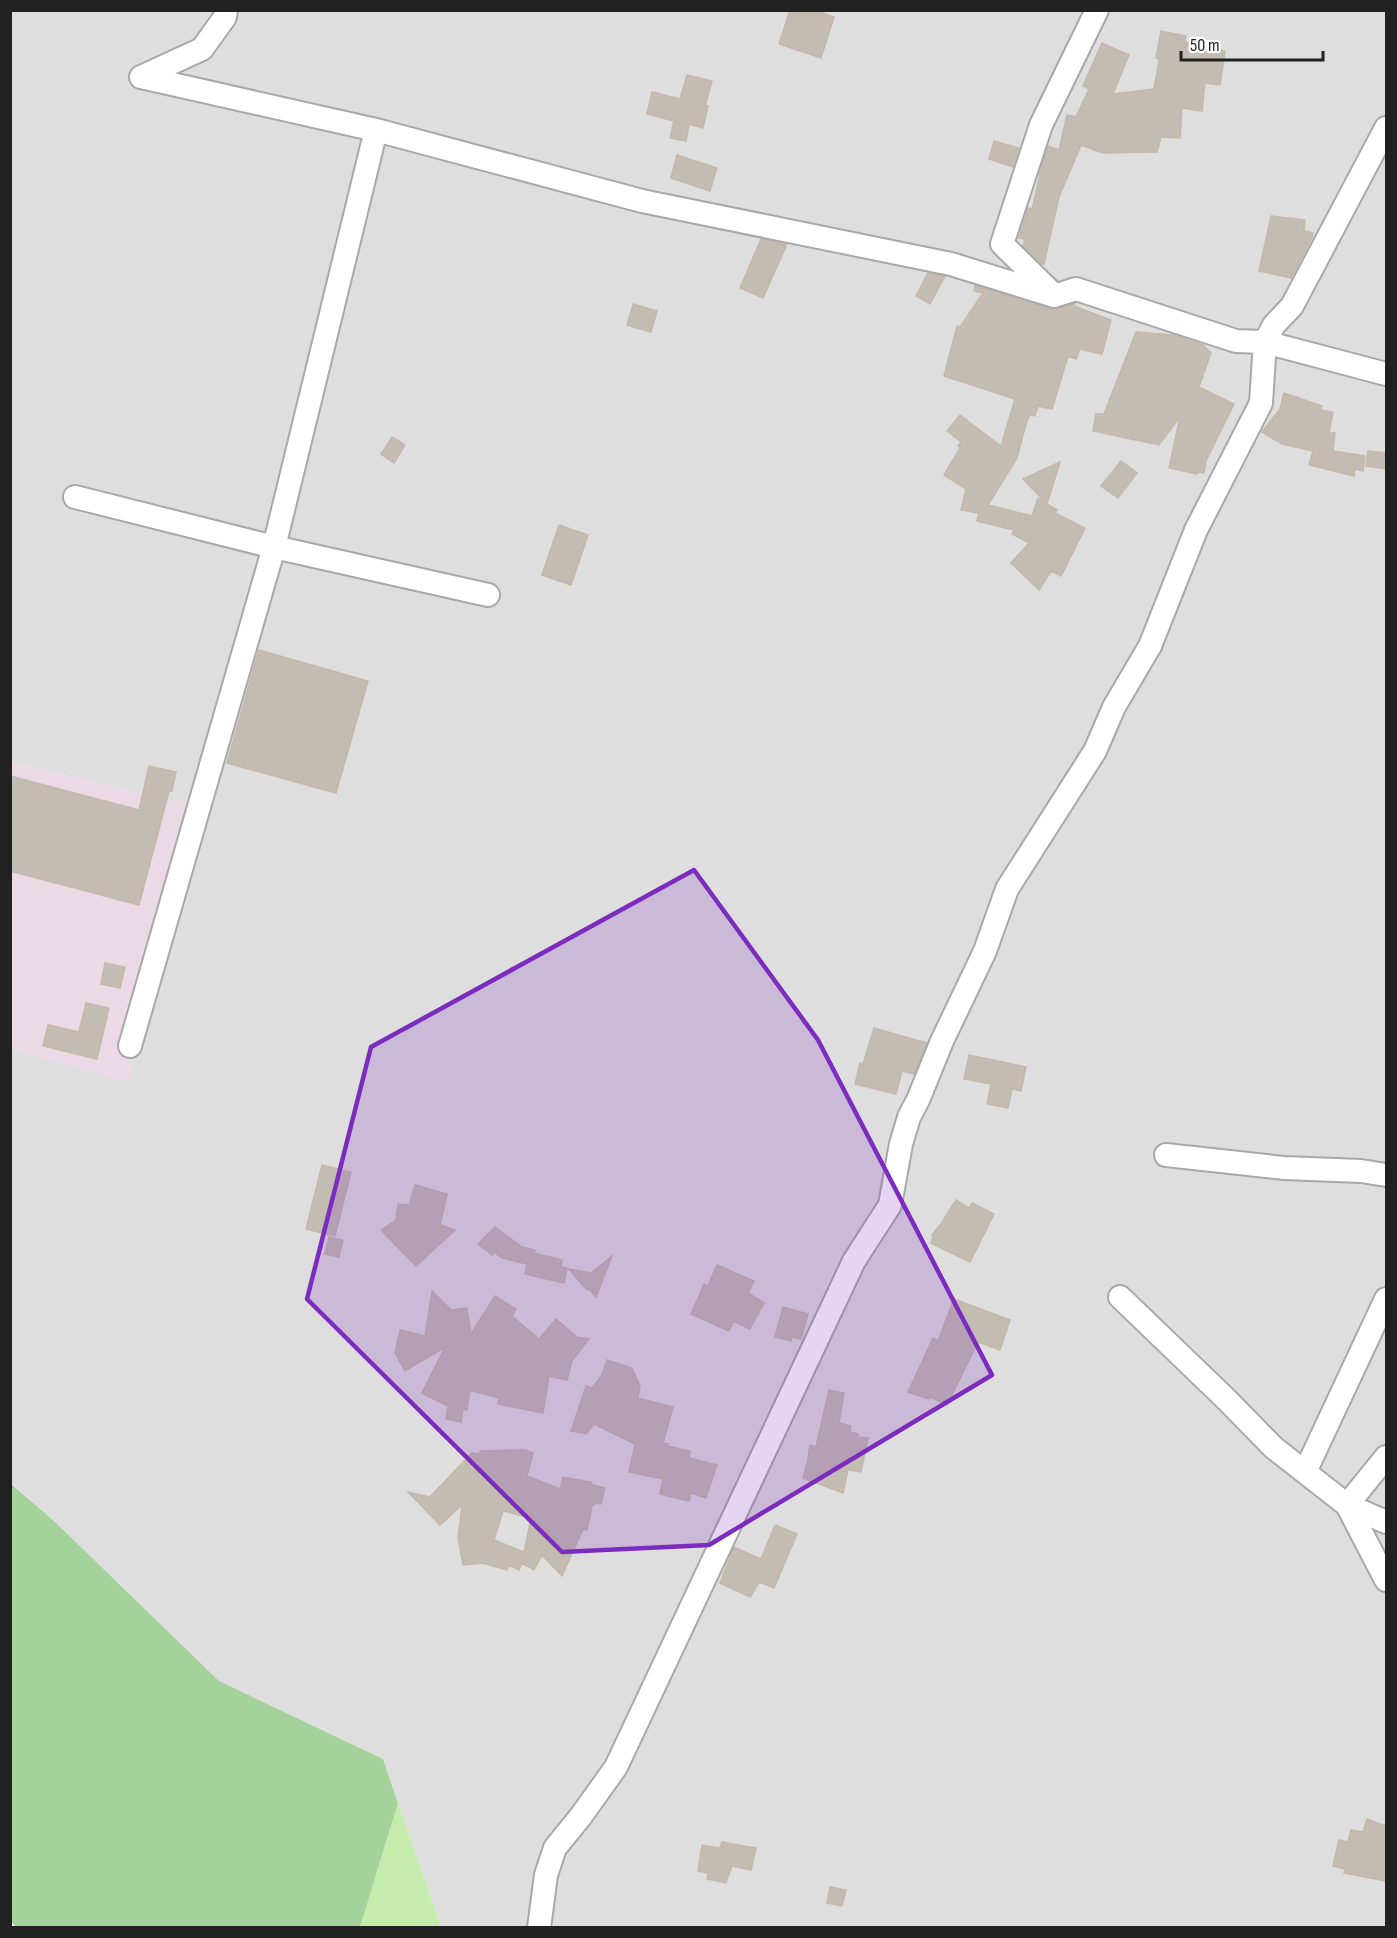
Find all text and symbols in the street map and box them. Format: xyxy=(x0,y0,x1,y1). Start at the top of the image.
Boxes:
scale bar xyxy=(1181,24,1324,62)
text: 50 m xyxy=(1190,35,1220,56)

